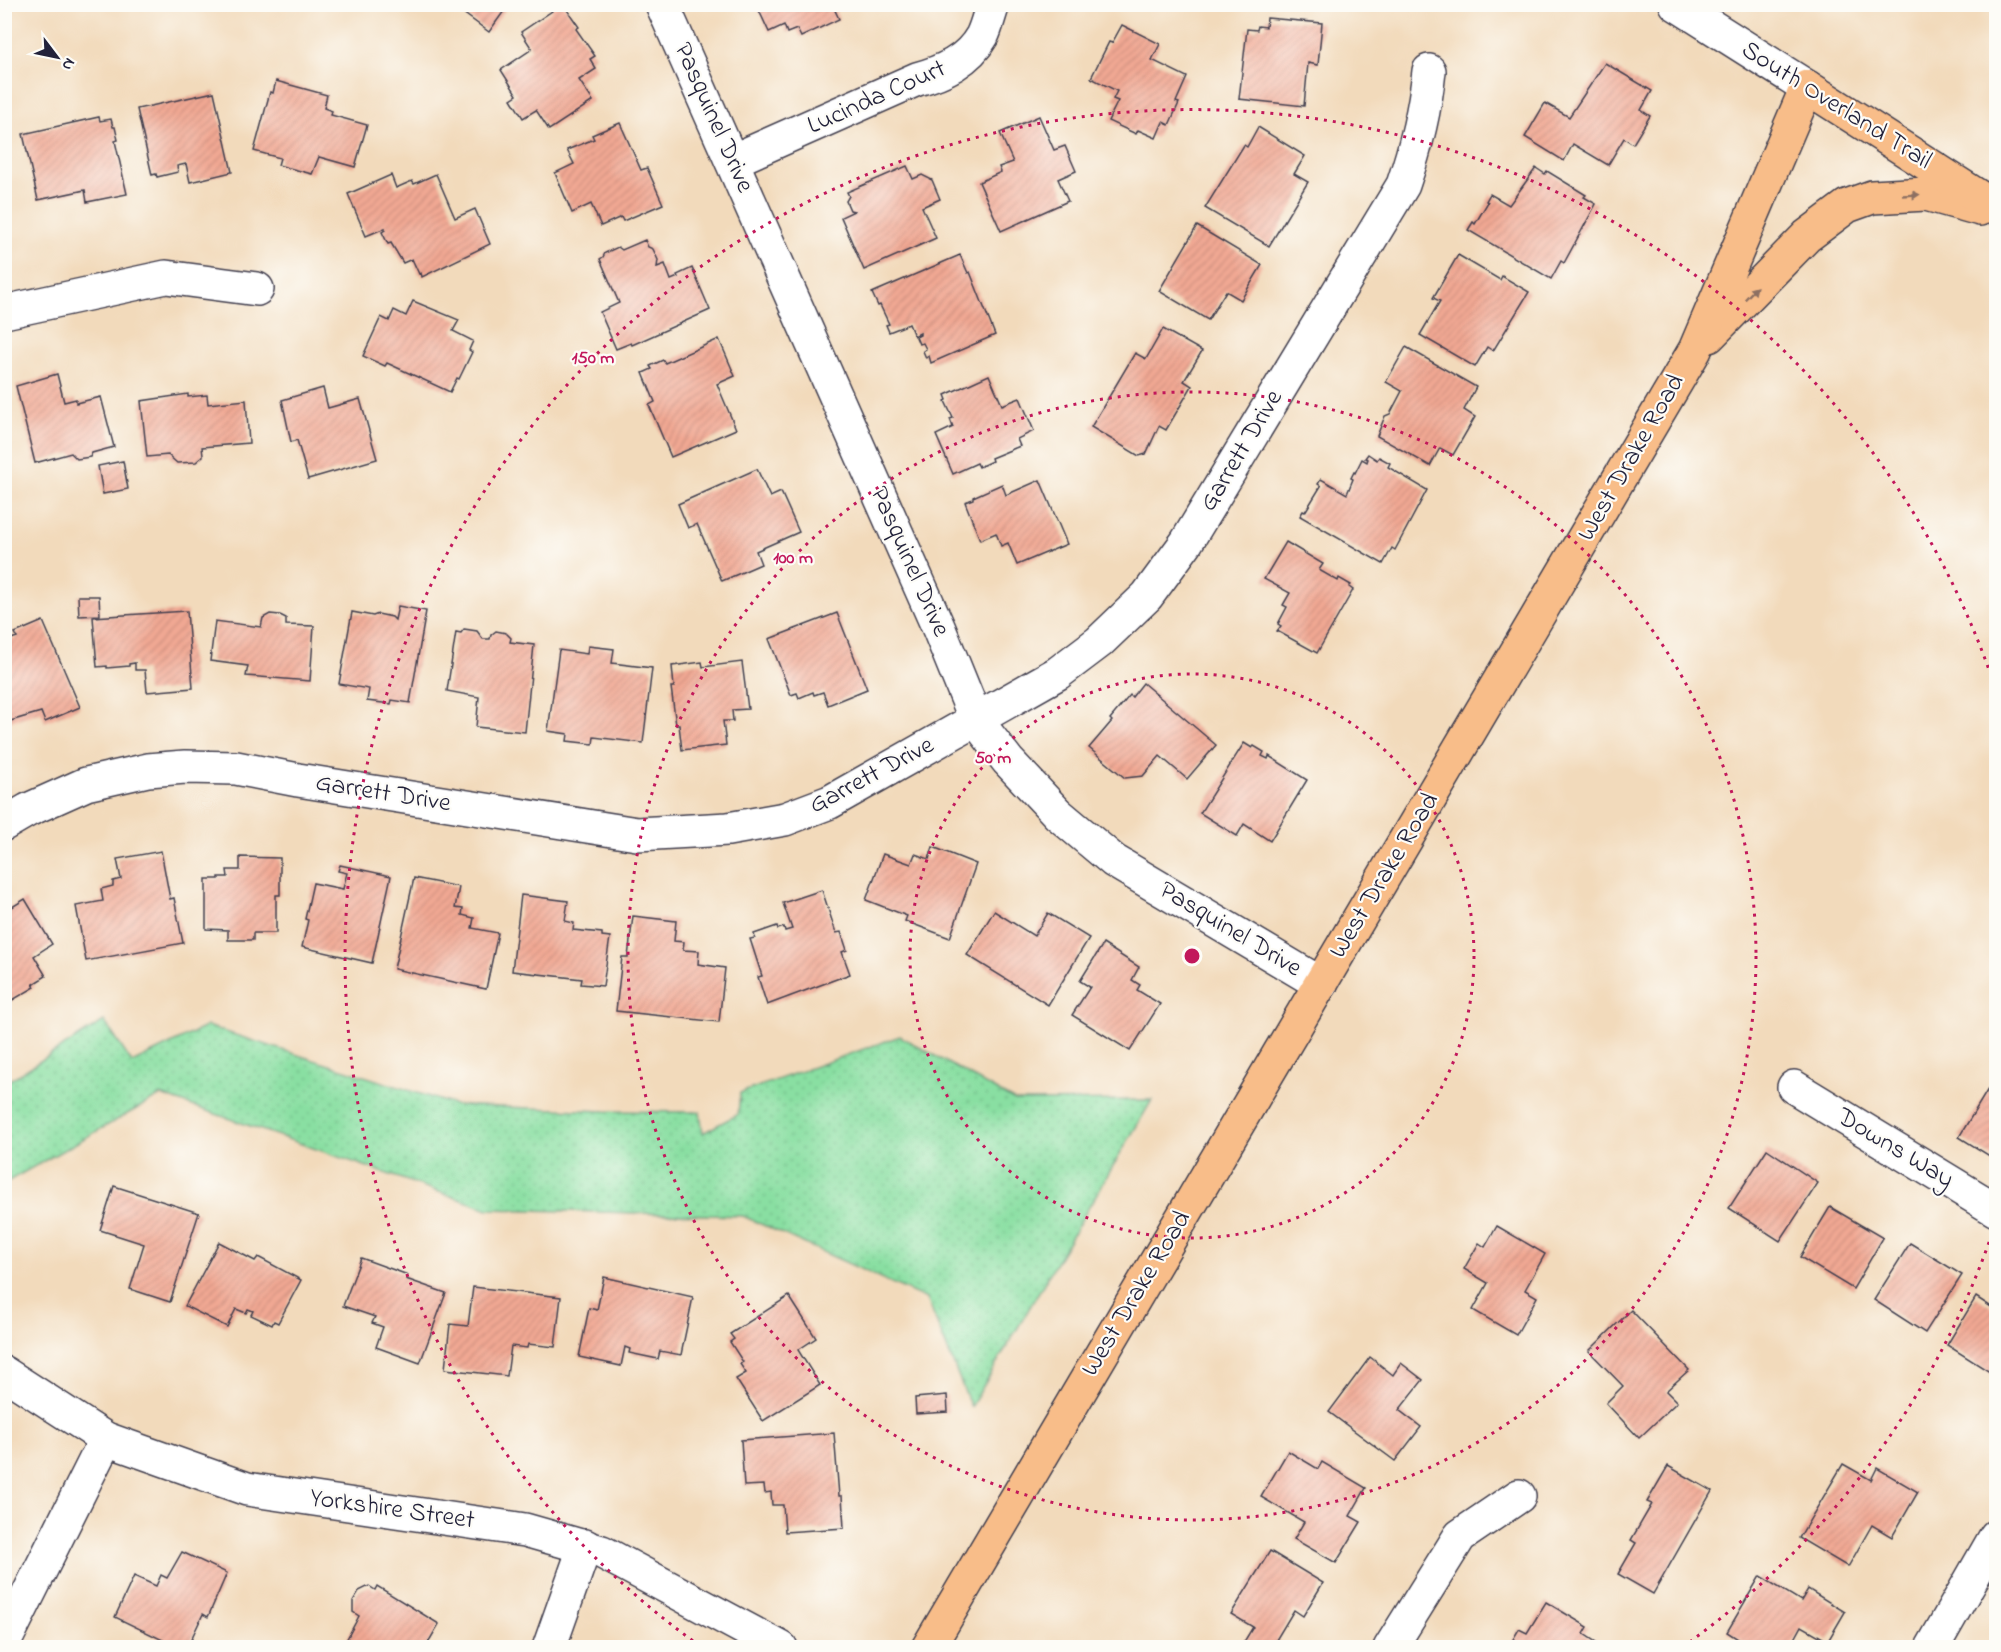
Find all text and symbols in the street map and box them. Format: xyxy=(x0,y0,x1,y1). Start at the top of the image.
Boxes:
north arrow xyxy=(27,27,87,87)
street label: South Overland Trail xyxy=(1733,32,1939,180)
street label: Pasquinel Drive xyxy=(663,37,763,199)
street label: Lucinda Court xyxy=(802,50,953,145)
text: N xyxy=(55,53,81,75)
one-way arrow xyxy=(1901,190,1920,200)
one-way arrow xyxy=(1744,285,1758,300)
text: 150 m xyxy=(572,346,614,372)
street label: West Drake Road xyxy=(1569,367,1696,549)
street label: Garrett Drive xyxy=(1191,382,1294,519)
street label: Pasquinel Drive xyxy=(859,481,959,643)
text: 100 m xyxy=(773,546,813,572)
street label: Garrett Drive xyxy=(803,727,941,825)
text: 50 m xyxy=(975,746,1011,772)
street label: Garrett Drive xyxy=(313,765,454,823)
street label: West Drake Road xyxy=(1320,786,1450,966)
street label: Pasquinel Drive xyxy=(1151,872,1309,988)
centre of rings xyxy=(1182,946,1202,966)
street label: Downs Way xyxy=(1828,1099,1961,1199)
street label: West Drake Road xyxy=(1072,1204,1202,1384)
street label: Yorkshire Street xyxy=(307,1480,477,1540)

